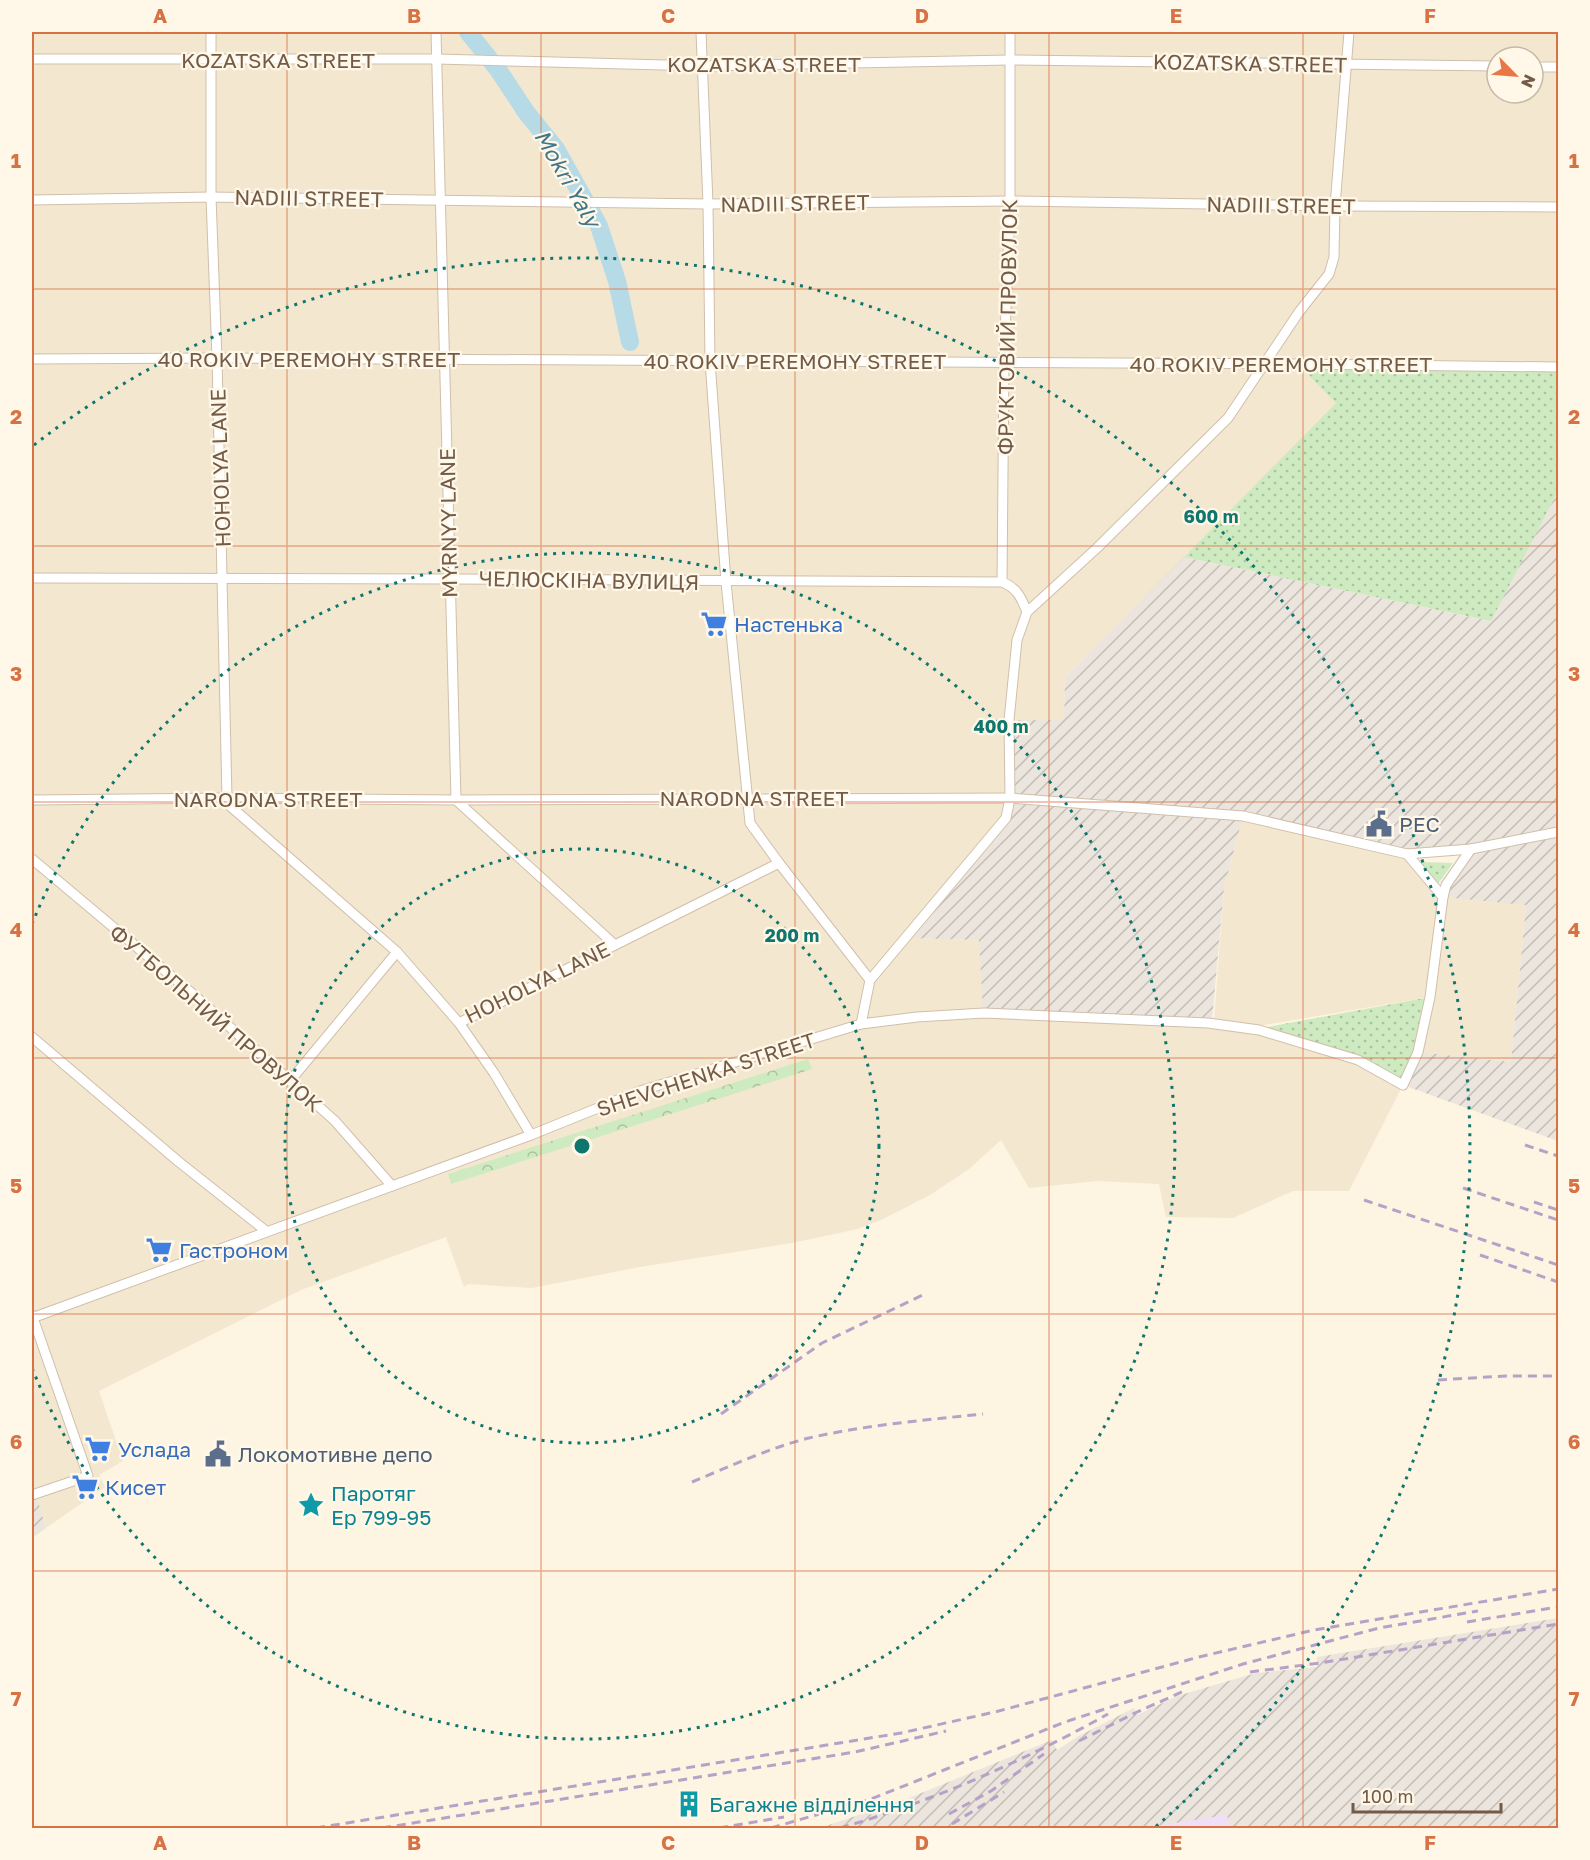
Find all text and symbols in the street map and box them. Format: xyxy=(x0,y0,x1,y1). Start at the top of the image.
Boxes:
text: A xyxy=(153,3,167,27)
text: B xyxy=(407,3,421,27)
text: C xyxy=(661,3,675,27)
text: D xyxy=(915,3,929,27)
text: E xyxy=(1170,3,1182,27)
text: F xyxy=(1424,3,1436,27)
north arrow xyxy=(1485,45,1545,105)
street label: KOZATSKA STREET xyxy=(181,47,375,73)
street label: KOZATSKA STREET xyxy=(1153,48,1347,78)
street label: KOZATSKA STREET xyxy=(667,51,861,77)
text: N xyxy=(1517,72,1540,91)
water label: Mokri Yaly xyxy=(529,124,608,234)
text: 1 xyxy=(11,148,21,172)
text: 1 xyxy=(1569,148,1579,172)
street label: NADIII STREET xyxy=(234,184,384,212)
street label: NADIII STREET xyxy=(720,189,870,217)
street label: NADIII STREET xyxy=(1206,191,1356,219)
street label: ФРУКТОВИЙ ПРОВУЛОК xyxy=(992,198,1022,455)
street label: 40 ROKIV PEREMOHY STREET xyxy=(158,346,460,372)
street label: 40 ROKIV PEREMOHY STREET xyxy=(644,348,946,374)
street label: 40 ROKIV PEREMOHY STREET xyxy=(1130,351,1432,377)
street label: HOHOLYA LANE xyxy=(204,388,236,548)
text: 2 xyxy=(10,404,22,428)
text: 2 xyxy=(1568,404,1580,428)
street label: MYRNYY LANE xyxy=(434,448,462,598)
text: 600 m xyxy=(1183,505,1239,527)
street label: ЧЕЛЮСКІНА ВУЛИЦЯ xyxy=(479,565,699,595)
supermarket icon: Настенька xyxy=(699,609,729,639)
place label: Настенька xyxy=(734,611,843,637)
text: 3 xyxy=(10,661,22,685)
text: 3 xyxy=(1568,661,1580,685)
text: 400 m xyxy=(974,715,1028,737)
street label: NARODNA STREET xyxy=(659,785,849,811)
street label: NARODNA STREET xyxy=(173,786,363,812)
public building icon: РЕС xyxy=(1364,809,1394,839)
place label: РЕС xyxy=(1399,811,1440,837)
text: 4 xyxy=(10,917,22,941)
text: 4 xyxy=(1568,917,1580,941)
street label: ФУТБОЛЬНИЙ ПРОВУЛОК xyxy=(104,919,328,1118)
text: 200 m xyxy=(765,924,819,946)
street label: HOHOLYA LANE xyxy=(460,936,614,1028)
street label: SHEVCHENKA STREET xyxy=(593,1026,819,1122)
centre of rings xyxy=(572,1136,592,1156)
text: 5 xyxy=(10,1173,22,1197)
text: 5 xyxy=(1568,1173,1580,1197)
supermarket icon: Гастроном xyxy=(144,1235,174,1265)
place label: Гастроном xyxy=(179,1237,288,1263)
text: 6 xyxy=(10,1429,22,1453)
text: 6 xyxy=(1568,1429,1580,1453)
supermarket icon: Услада xyxy=(83,1434,113,1464)
place label: Услада xyxy=(118,1436,191,1462)
public building icon: Локомотивне депо xyxy=(203,1439,233,1469)
place label: Локомотивне депо xyxy=(238,1441,433,1467)
supermarket icon: Кисет xyxy=(70,1472,100,1502)
place label: Кисет xyxy=(105,1474,166,1500)
place label: Паротяг Ер 799-95 xyxy=(331,1480,431,1530)
place icon: Паротяг Ер 799-95 xyxy=(296,1490,326,1520)
text: 7 xyxy=(11,1686,22,1710)
text: 7 xyxy=(1569,1686,1580,1710)
scale bar xyxy=(1353,1776,1502,1814)
text: 100 m xyxy=(1362,1785,1413,1807)
building icon: Багажне відділення xyxy=(674,1789,704,1819)
place label: Багажне відділення xyxy=(709,1791,914,1817)
text: A xyxy=(153,1830,167,1854)
text: B xyxy=(407,1830,421,1854)
text: C xyxy=(661,1830,675,1854)
text: D xyxy=(915,1830,929,1854)
text: E xyxy=(1170,1830,1182,1854)
text: F xyxy=(1424,1830,1436,1854)

